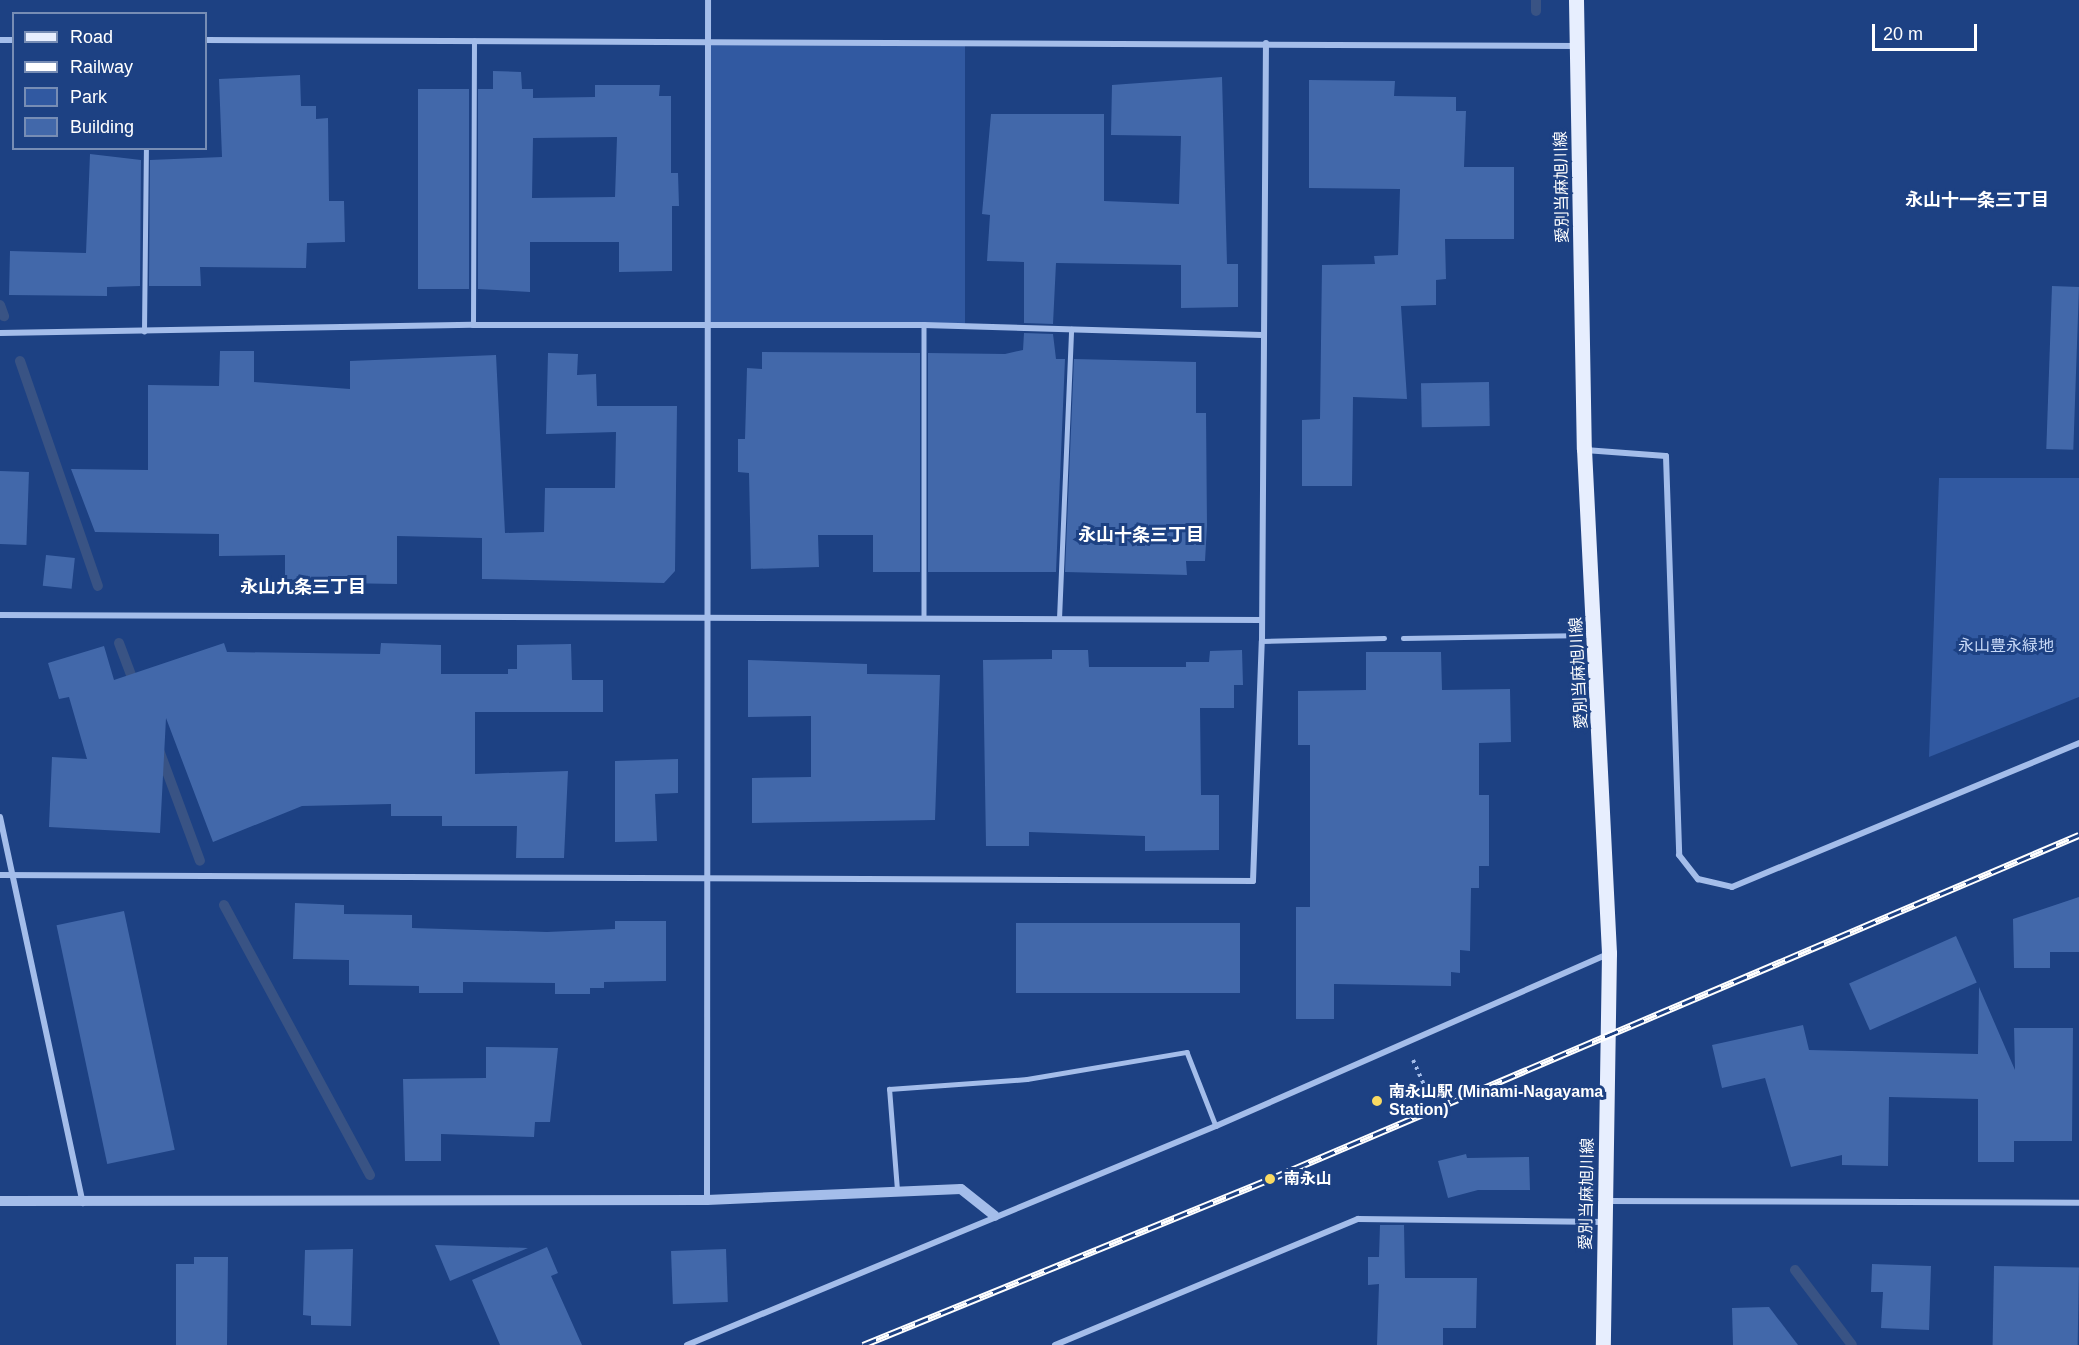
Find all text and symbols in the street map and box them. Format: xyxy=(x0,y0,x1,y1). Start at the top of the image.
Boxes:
legend xyxy=(12,12,207,150)
scale bar xyxy=(1875,12,1980,50)
text: 20 m xyxy=(1883,24,1923,44)
text: Road xyxy=(70,27,113,47)
text: Railway xyxy=(70,57,133,77)
text: Park xyxy=(70,87,107,107)
text: Building xyxy=(70,117,134,137)
street label: 愛別当麻旭川線 xyxy=(1551,131,1573,243)
district label: 永山十一条三丁目 xyxy=(1905,189,2049,211)
district label: 永山十条三丁目 xyxy=(1078,524,1204,546)
district label: 永山九条三丁目 xyxy=(240,576,366,598)
street label: 愛別当麻旭川線 xyxy=(1566,617,1592,729)
park label: 永山豊永緑地 xyxy=(1958,636,2054,656)
place label: 南永山駅 (Minami-Nagayama Station) xyxy=(1389,1082,1603,1120)
marker: 南永山駅 (Minami-Nagayama Station) xyxy=(1370,1094,1384,1108)
street label: 愛別当麻旭川線 xyxy=(1576,1138,1598,1250)
place label: 南永山 xyxy=(1284,1169,1332,1189)
marker: 南永山 xyxy=(1261,1170,1279,1188)

